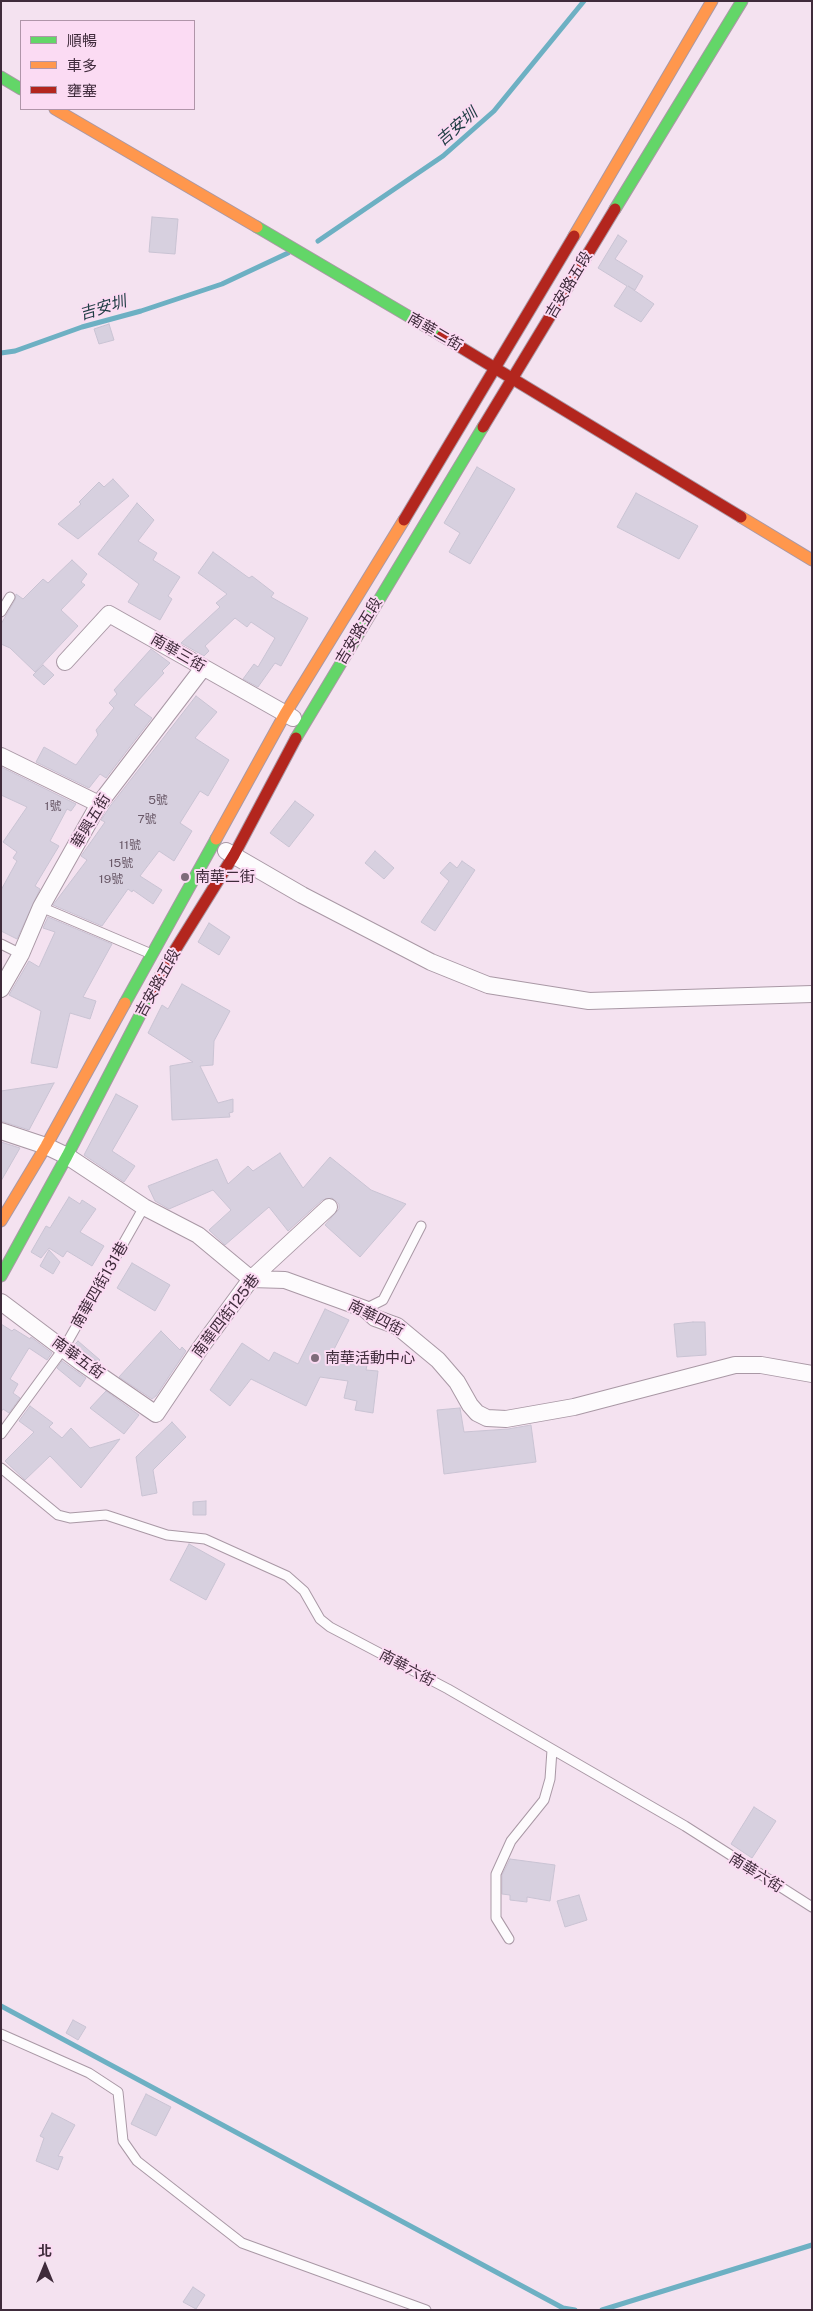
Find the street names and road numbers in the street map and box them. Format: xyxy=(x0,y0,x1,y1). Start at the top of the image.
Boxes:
street label: 吉安路五段 xyxy=(542,248,596,322)
street label: 南華二街 xyxy=(405,309,465,355)
street label: 吉安路五段 xyxy=(332,594,386,668)
street label: 南華三街 xyxy=(148,630,208,676)
street label: 華興五街 xyxy=(68,791,114,851)
street label: 吉安路五段 xyxy=(132,946,184,1020)
street label: 南華四街131巷 xyxy=(68,1239,132,1331)
street label: 南華四街125巷 xyxy=(189,1271,263,1361)
street label: 南華四街 xyxy=(345,1296,407,1340)
street label: 南華五街 xyxy=(48,1333,108,1383)
street label: 南華六街 xyxy=(376,1646,438,1690)
street label: 南華六街 xyxy=(726,1849,786,1897)

